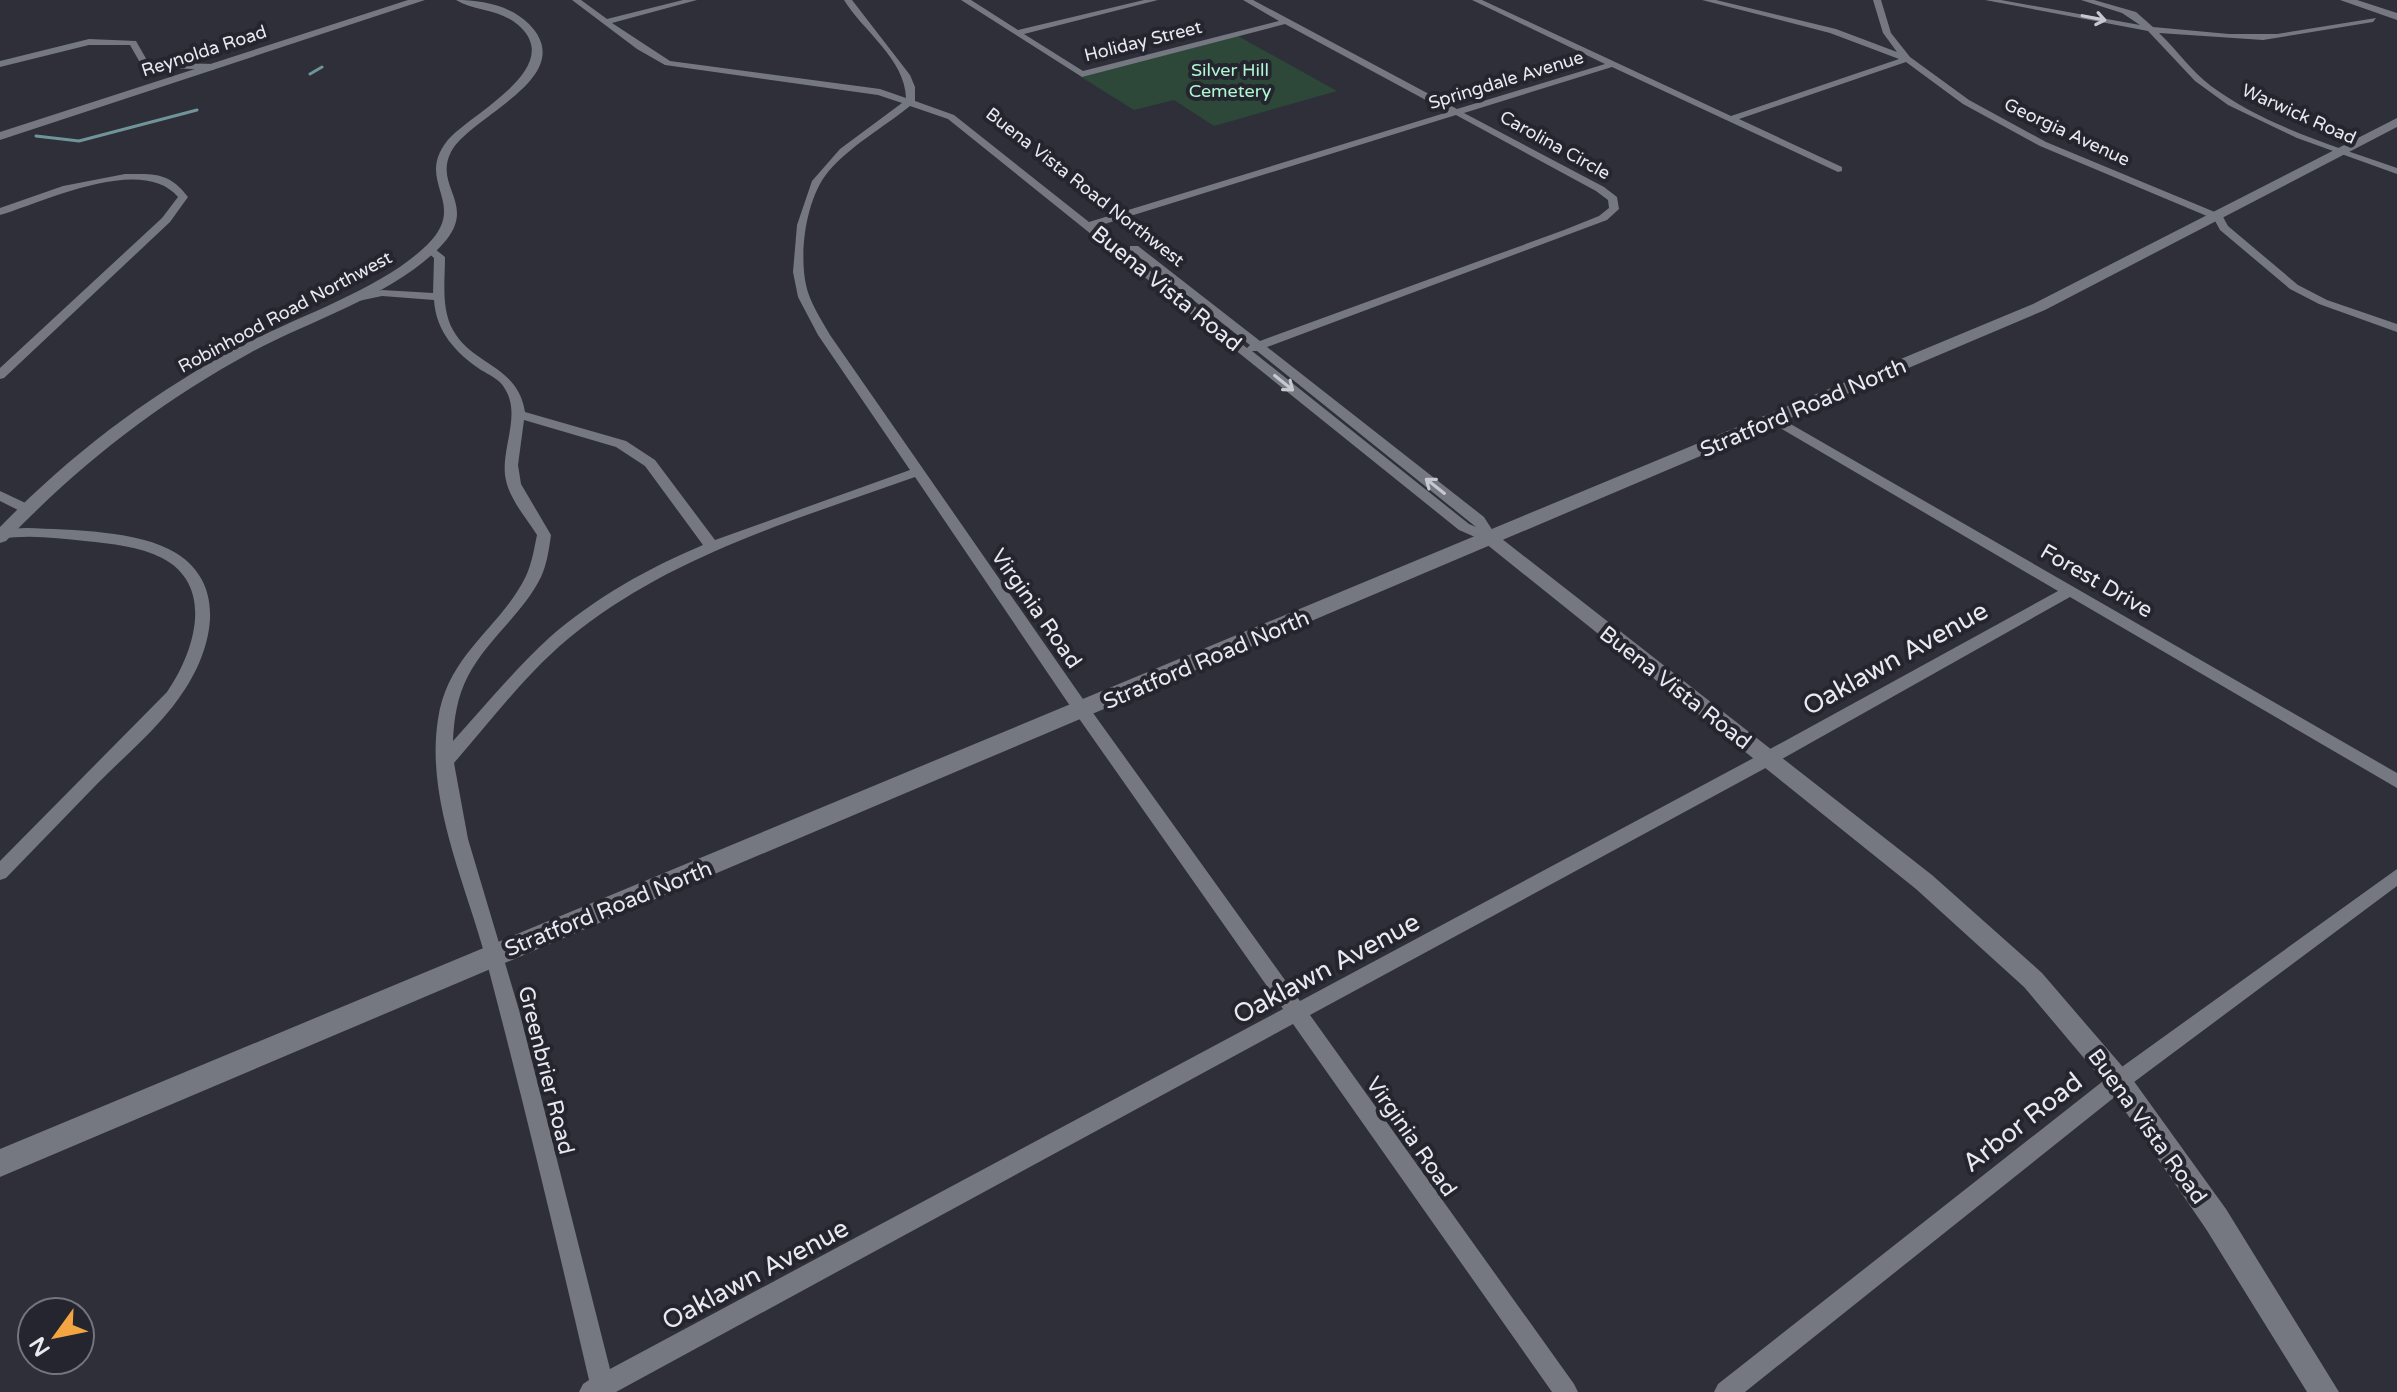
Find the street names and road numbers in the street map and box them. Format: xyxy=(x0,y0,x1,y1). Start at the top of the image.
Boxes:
street label: Holiday Street xyxy=(1082,16,1204,66)
street label: Reynolda Road xyxy=(139,20,269,82)
street label: Springdale Avenue xyxy=(1426,46,1586,114)
street label: Warwick Road xyxy=(2239,79,2359,149)
street label: Georgia Avenue xyxy=(2001,93,2133,171)
street label: Buena Vista Road Northwest xyxy=(981,103,1189,271)
street label: Carolina Circle xyxy=(1496,106,1614,184)
street label: Buena Vista Road xyxy=(1086,220,1247,357)
street label: Robinhood Road Northwest xyxy=(174,246,396,378)
street label: Stratford Road North xyxy=(1696,353,1910,463)
street label: Forest Drive xyxy=(2036,538,2157,623)
street label: Virginia Road xyxy=(985,544,1087,673)
street label: Oaklawn Avenue xyxy=(1797,595,1993,722)
street label: Stratford Road North xyxy=(1099,605,1313,715)
street label: Buena Vista Road xyxy=(1594,621,1756,755)
street label: Stratford Road North xyxy=(501,855,716,962)
street label: Oaklawn Avenue xyxy=(1228,906,1425,1031)
street label: Greenbrier Road xyxy=(513,983,580,1157)
street label: Buena Vista Road xyxy=(2082,1044,2212,1209)
street label: Arbor Road xyxy=(1956,1066,2088,1179)
street label: Virginia Road xyxy=(1360,1072,1462,1201)
street label: Oaklawn Avenue xyxy=(657,1212,854,1337)

